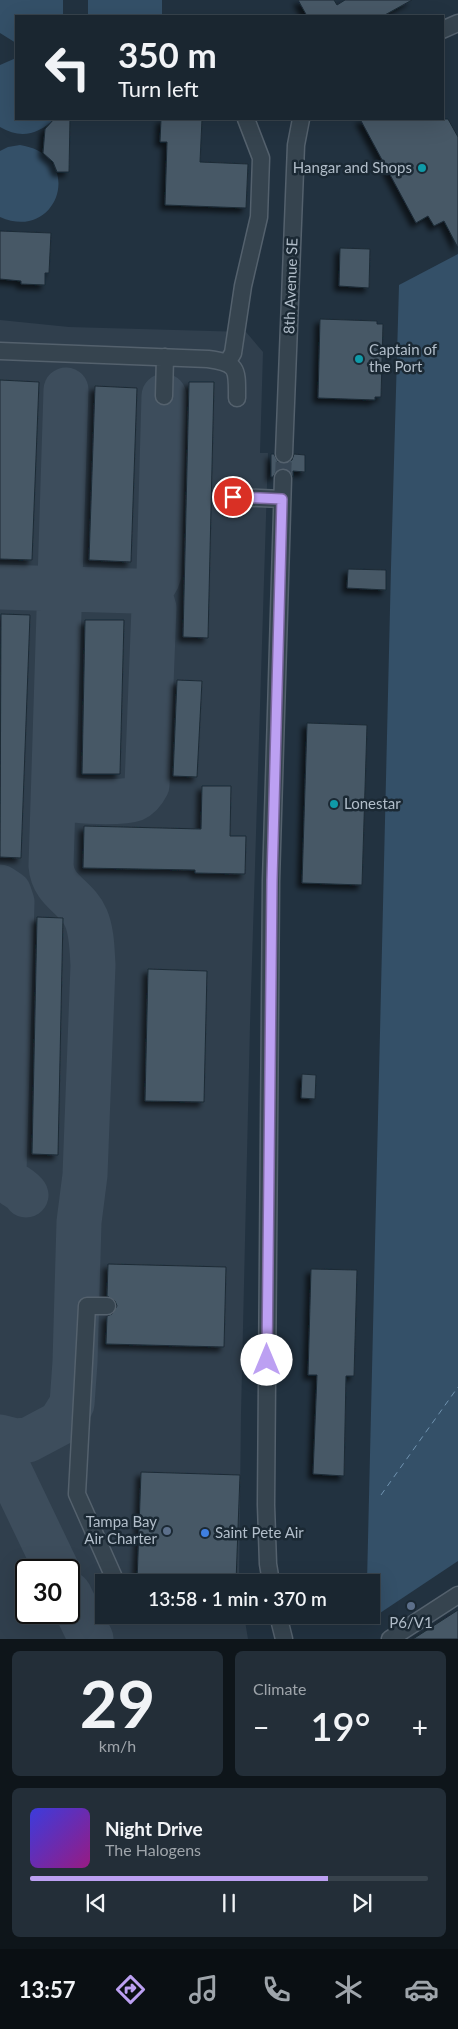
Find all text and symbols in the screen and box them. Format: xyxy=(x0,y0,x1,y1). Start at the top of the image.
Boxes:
text: 350 m xyxy=(118,33,217,75)
icon: left xyxy=(35,35,100,100)
text: Turn left xyxy=(118,75,199,102)
place label: Hangar and Shops xyxy=(293,158,412,176)
marker: Hangar and Shops xyxy=(416,162,428,174)
street label: 8th Avenue SE xyxy=(279,238,301,334)
place label: Captain of the Port xyxy=(369,340,438,375)
marker: Captain of the Port xyxy=(353,353,365,365)
pin xyxy=(212,476,254,518)
icon: arrive xyxy=(219,483,247,511)
place label: Lonestar xyxy=(344,794,401,812)
marker: Lonestar xyxy=(328,798,340,810)
position arrow xyxy=(240,1333,292,1385)
place label: Tampa Bay Air Charter xyxy=(84,1512,158,1547)
place label: Saint Pete Air xyxy=(215,1523,304,1541)
marker: Tampa Bay Air Charter xyxy=(161,1525,173,1537)
marker: Saint Pete Air xyxy=(199,1527,211,1539)
speed limit sign: 30 xyxy=(15,1559,80,1624)
text: 13:58 · 1 min · 370 m xyxy=(148,1587,327,1610)
marker: P6/V1 xyxy=(405,1600,417,1612)
place label: P6/V1 xyxy=(389,1613,433,1631)
text: 29 xyxy=(80,1664,155,1742)
text: Climate xyxy=(253,1679,306,1698)
text: 19° xyxy=(311,1703,370,1749)
text: − xyxy=(253,1710,269,1744)
text: + xyxy=(412,1710,428,1744)
text: km/h xyxy=(99,1736,136,1755)
text: Night Drive xyxy=(105,1817,203,1840)
text: The Halogens xyxy=(105,1840,201,1859)
icon: previous xyxy=(82,1889,110,1917)
icon: pause xyxy=(215,1889,243,1917)
icon: next xyxy=(348,1889,376,1917)
icon: directions xyxy=(113,1972,148,2007)
icon: music xyxy=(186,1972,221,2007)
icon: phone xyxy=(259,1972,294,2007)
icon: climate xyxy=(331,1972,366,2007)
icon: car xyxy=(404,1972,439,2007)
text: 13:57 xyxy=(19,1976,76,2003)

